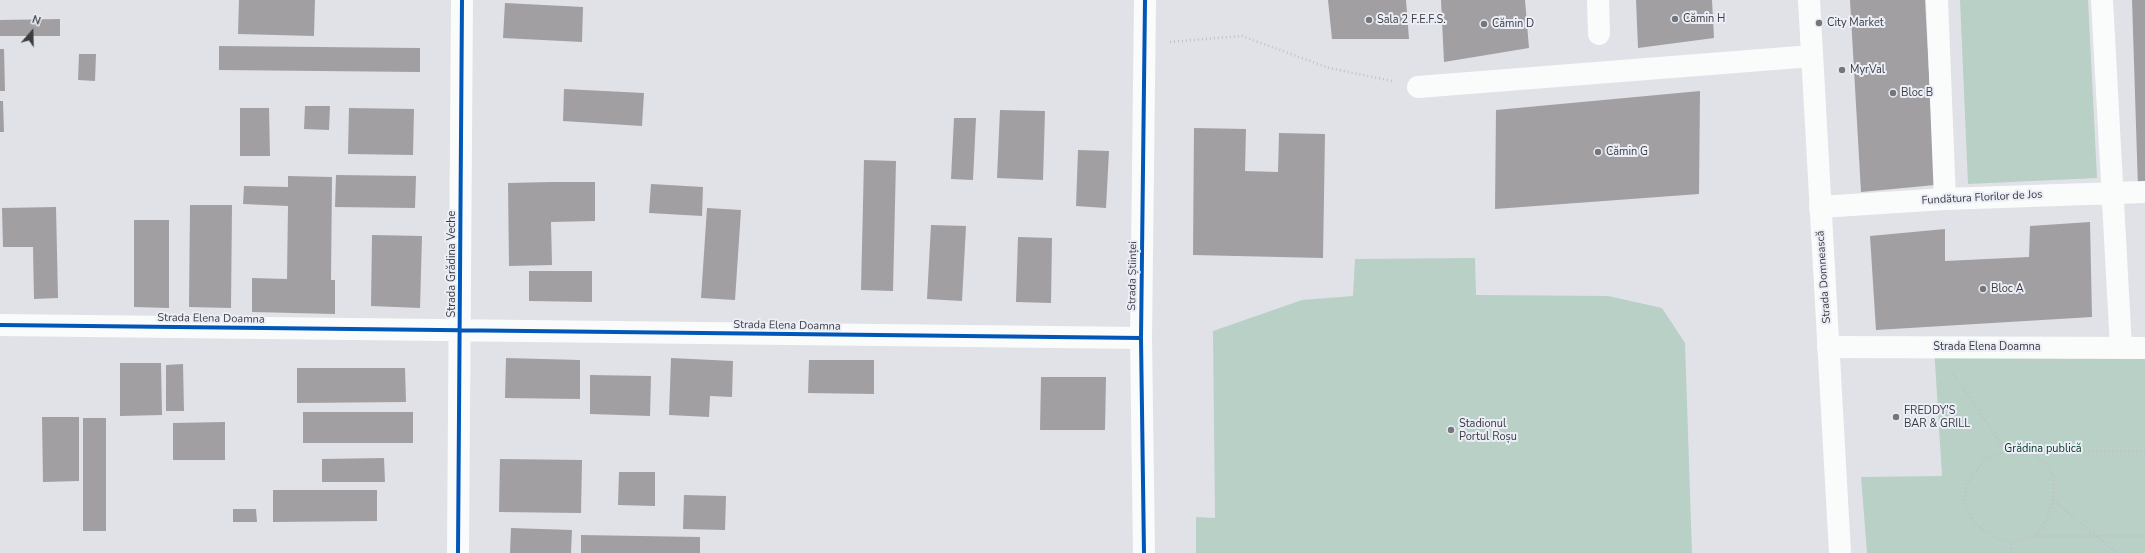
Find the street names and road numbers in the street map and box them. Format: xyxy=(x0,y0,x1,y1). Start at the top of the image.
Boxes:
street label: Fundătura Florilor de Jos xyxy=(1921,188,2043,208)
street label: Strada Grădina Veche xyxy=(445,211,459,317)
street label: Strada Domnească xyxy=(1814,230,1834,324)
street label: Strada Științei xyxy=(1126,241,1140,311)
street label: Strada Elena Doamna xyxy=(157,311,265,327)
street label: Strada Elena Doamna xyxy=(733,318,841,334)
street label: Strada Elena Doamna xyxy=(1933,340,2041,354)

